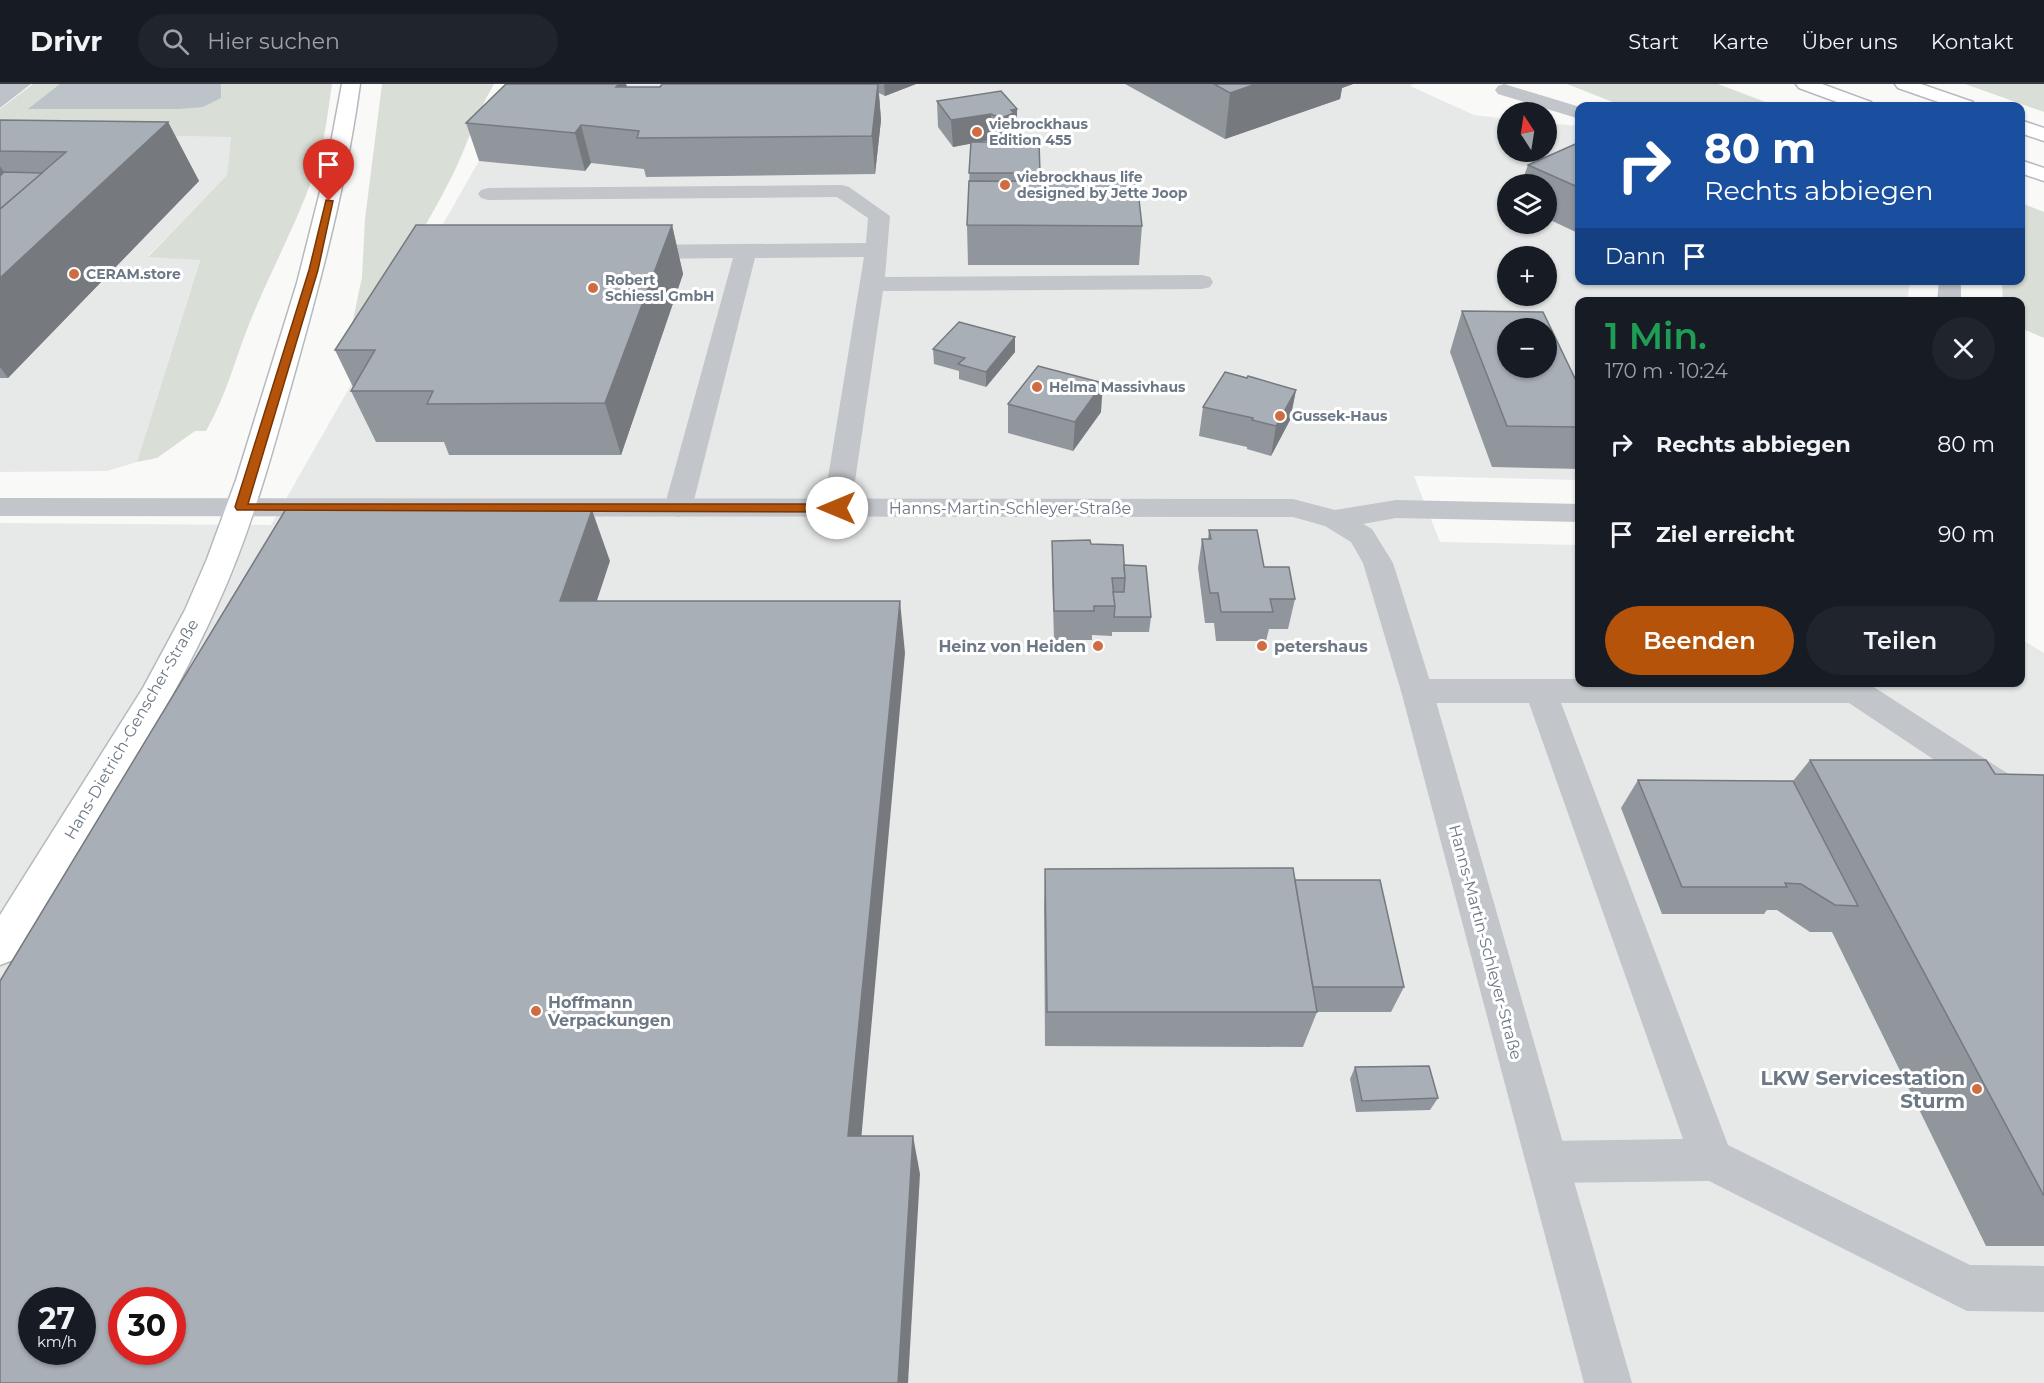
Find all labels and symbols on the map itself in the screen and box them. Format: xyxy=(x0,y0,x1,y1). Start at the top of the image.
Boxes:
north arrow xyxy=(1497,102,1557,162)
place label: viebrockhaus Edition 455 xyxy=(988,115,1088,149)
marker: viebrockhaus Edition 455 xyxy=(970,125,984,139)
pin xyxy=(303,139,354,201)
place label: viebrockhaus life designed by Jette Joop xyxy=(1016,168,1188,202)
marker: viebrockhaus life designed by Jette Joop xyxy=(998,178,1012,192)
place label: CERAM.store xyxy=(86,265,181,283)
marker: CERAM.store xyxy=(67,267,81,281)
place label: Robert Schiessl GmbH xyxy=(605,271,714,305)
marker: Robert Schiessl GmbH xyxy=(586,281,600,295)
place label: Helma Massivhaus xyxy=(1049,378,1186,396)
marker: Helma Massivhaus xyxy=(1030,380,1044,394)
place label: Gussek-Haus xyxy=(1292,407,1388,425)
marker: Gussek-Haus xyxy=(1273,409,1287,423)
position arrow xyxy=(805,476,869,540)
street label: Hanns-Martin-Schleyer-Straße xyxy=(889,499,1131,518)
street label: Hans-Dietrich-Genscher-Straße xyxy=(60,616,203,843)
place label: Heinz von Heiden xyxy=(938,637,1086,656)
place label: petershaus xyxy=(1274,637,1368,656)
marker: Heinz von Heiden xyxy=(1091,639,1105,653)
marker: petershaus xyxy=(1255,639,1269,653)
street label: Hanns-Martin-Schleyer-Straße xyxy=(1445,823,1526,1062)
place label: Hoffmann Verpackungen xyxy=(547,993,671,1030)
marker: Hoffmann Verpackungen xyxy=(529,1004,543,1018)
place label: LKW Servicestation Sturm xyxy=(1760,1066,1965,1113)
marker: LKW Servicestation Sturm xyxy=(1970,1082,1984,1096)
speed limit sign: 30 xyxy=(108,1287,186,1365)

